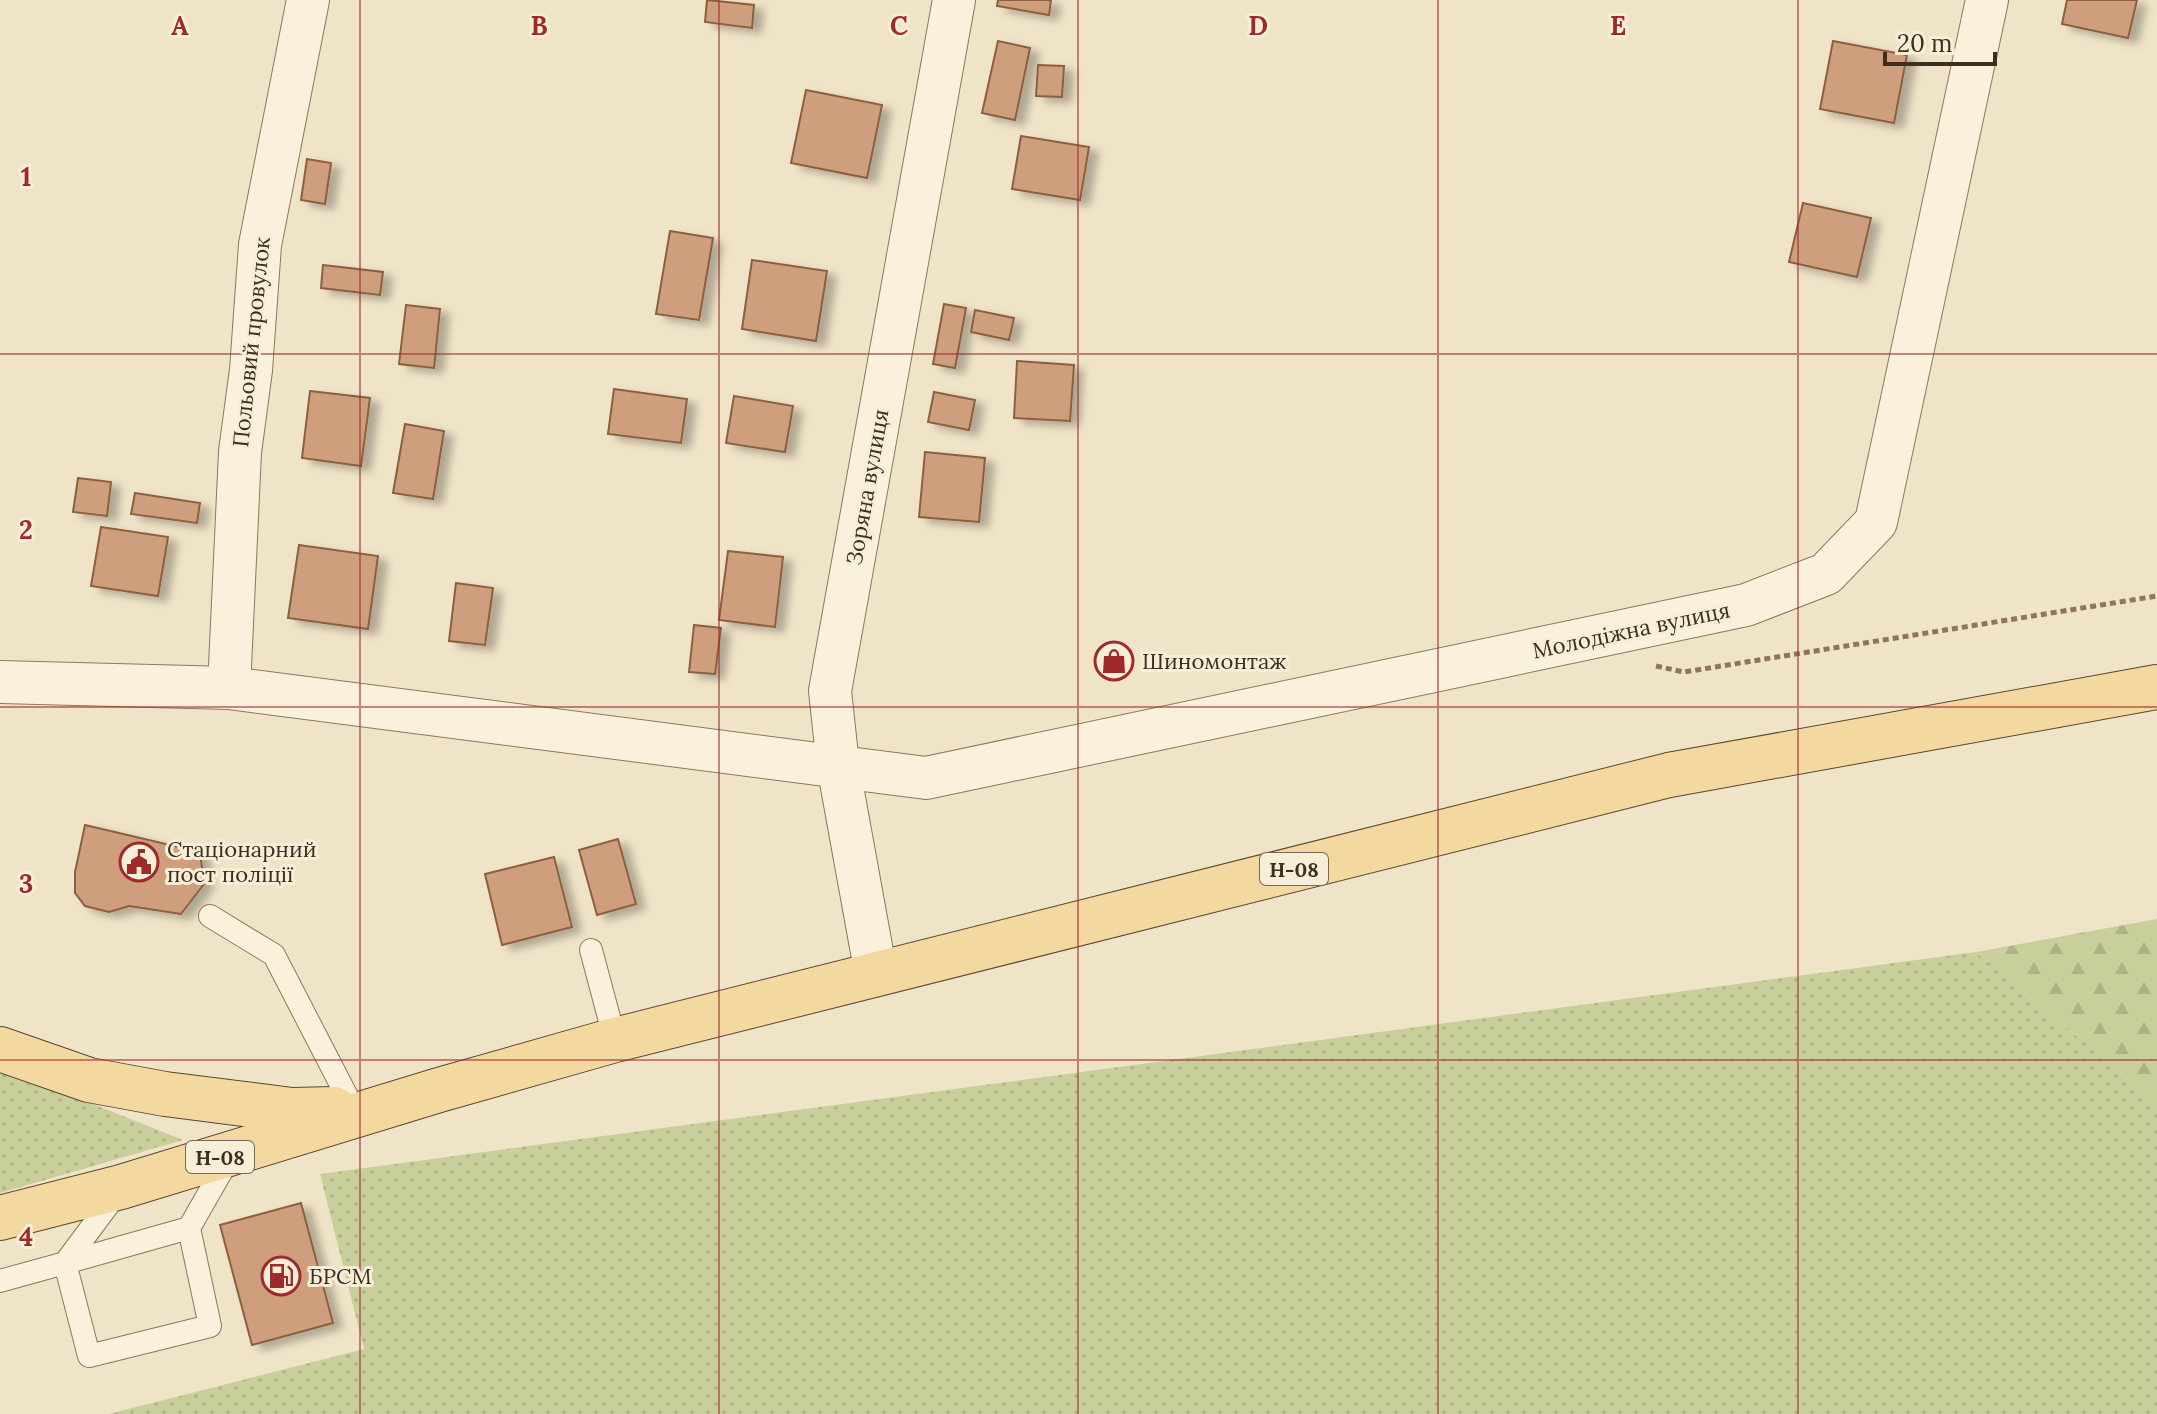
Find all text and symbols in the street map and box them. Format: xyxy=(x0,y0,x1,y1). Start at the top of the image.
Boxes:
text: A xyxy=(171,9,189,42)
text: B xyxy=(530,9,548,42)
text: C xyxy=(890,9,908,42)
text: D xyxy=(1248,9,1268,42)
text: E xyxy=(1610,9,1626,42)
scale bar xyxy=(1885,16,1995,66)
text: 20 m xyxy=(1897,28,1953,59)
text: 1 xyxy=(21,160,31,193)
street label: Польовий провулок xyxy=(226,235,276,449)
street label: Зоряна вулиця xyxy=(840,407,894,567)
text: 2 xyxy=(19,513,33,546)
street label: Молодіжна вулиця xyxy=(1530,595,1732,665)
shop icon: Шиномонтаж xyxy=(1093,640,1135,682)
place label: Шиномонтаж xyxy=(1142,647,1286,675)
place label: Стаціонарний пост поліції xyxy=(167,835,317,888)
public building icon: Стаціонарний пост поліції xyxy=(118,841,160,883)
road number: Н-08 xyxy=(1260,853,1328,885)
text: 3 xyxy=(19,867,33,900)
road number: Н-08 xyxy=(186,1141,254,1173)
text: 4 xyxy=(19,1220,33,1253)
fuel station icon: БРСМ xyxy=(260,1255,302,1297)
place label: БРСМ xyxy=(309,1262,372,1290)

